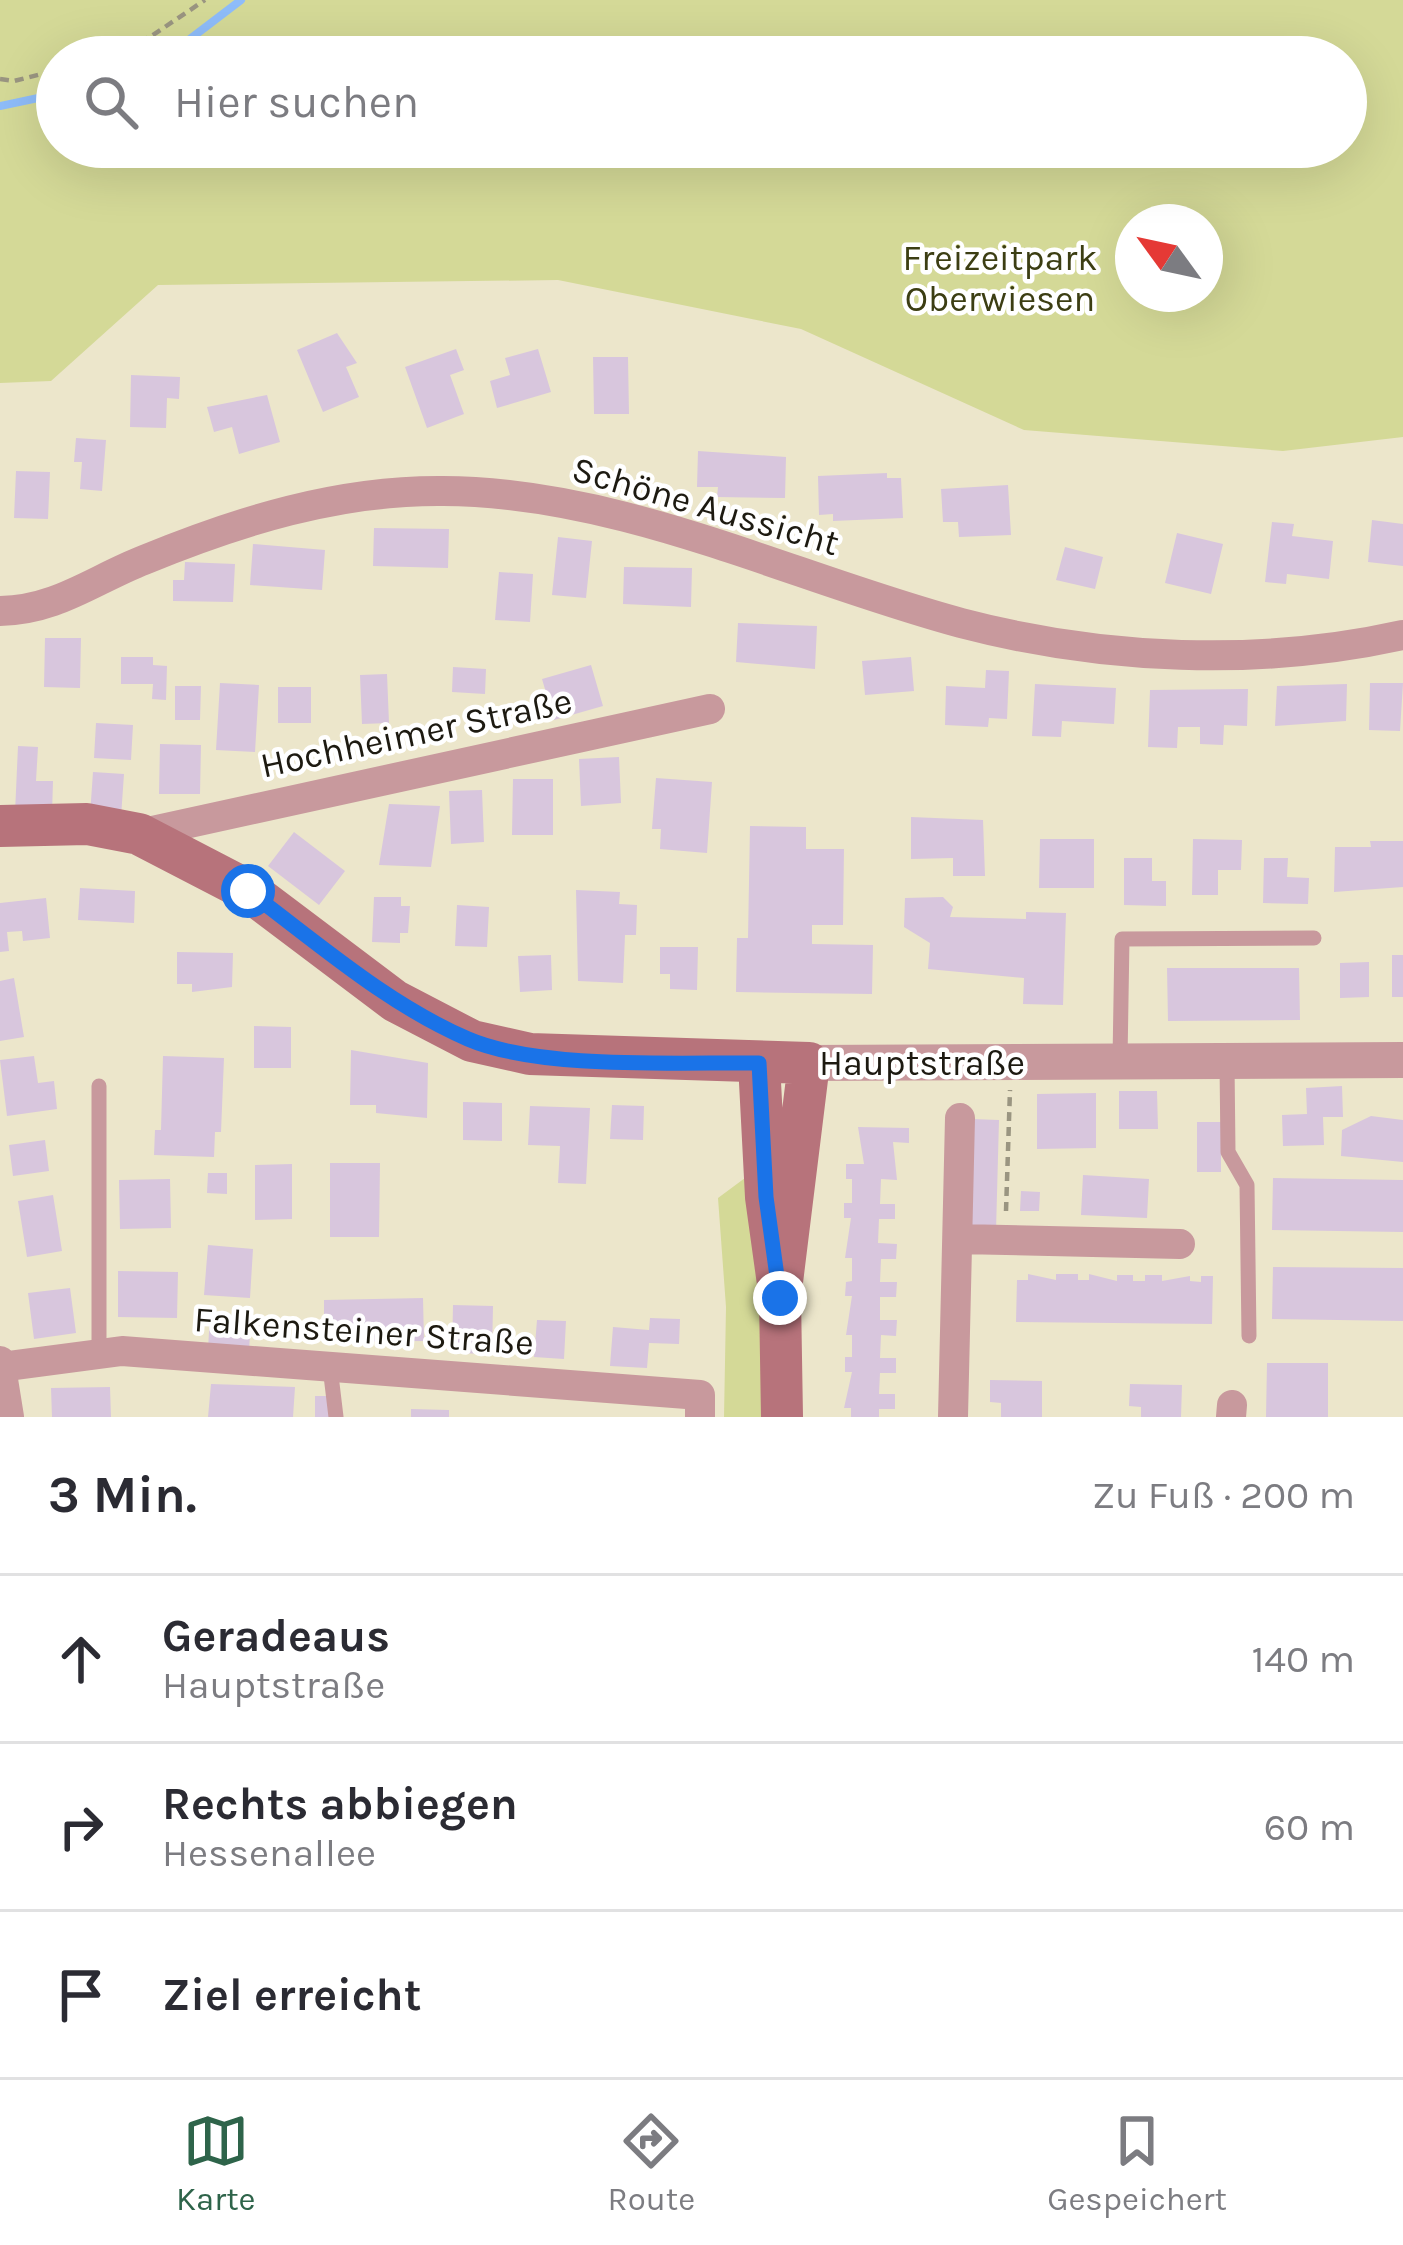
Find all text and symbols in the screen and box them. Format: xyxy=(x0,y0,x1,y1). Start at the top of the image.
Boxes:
search box xyxy=(36,36,1367,168)
icon: search xyxy=(78,69,144,135)
text: Hier suchen xyxy=(174,76,419,128)
north arrow xyxy=(1115,204,1223,312)
park label: Freizeitpark Oberwiesen xyxy=(902,237,1098,320)
street label: Schöne Aussicht xyxy=(568,448,844,564)
street label: Hochheimer Straße xyxy=(257,679,576,787)
route start xyxy=(221,864,275,918)
street label: Hauptstraße xyxy=(819,1042,1025,1084)
route end xyxy=(753,1271,807,1325)
street label: Falkensteiner Straße xyxy=(193,1298,535,1364)
text: 3 Min. xyxy=(48,1465,197,1525)
text: Zu Fuß · 200 m xyxy=(1092,1472,1355,1518)
text: Geradeaus xyxy=(162,1610,390,1662)
icon: ahead xyxy=(48,1626,114,1692)
text: 140 m xyxy=(1251,1636,1355,1682)
text: Hauptstraße xyxy=(162,1662,385,1708)
text: Rechts abbiegen xyxy=(162,1778,518,1830)
icon: right xyxy=(48,1794,114,1860)
text: 60 m xyxy=(1264,1804,1355,1850)
text: Hessenallee xyxy=(162,1830,376,1876)
icon: arrive xyxy=(48,1962,114,2028)
text: Ziel erreicht xyxy=(162,1969,421,2021)
tab: Karte xyxy=(176,2108,256,2218)
tab: Route xyxy=(608,2108,695,2218)
tab: Gespeichert xyxy=(1047,2108,1227,2218)

